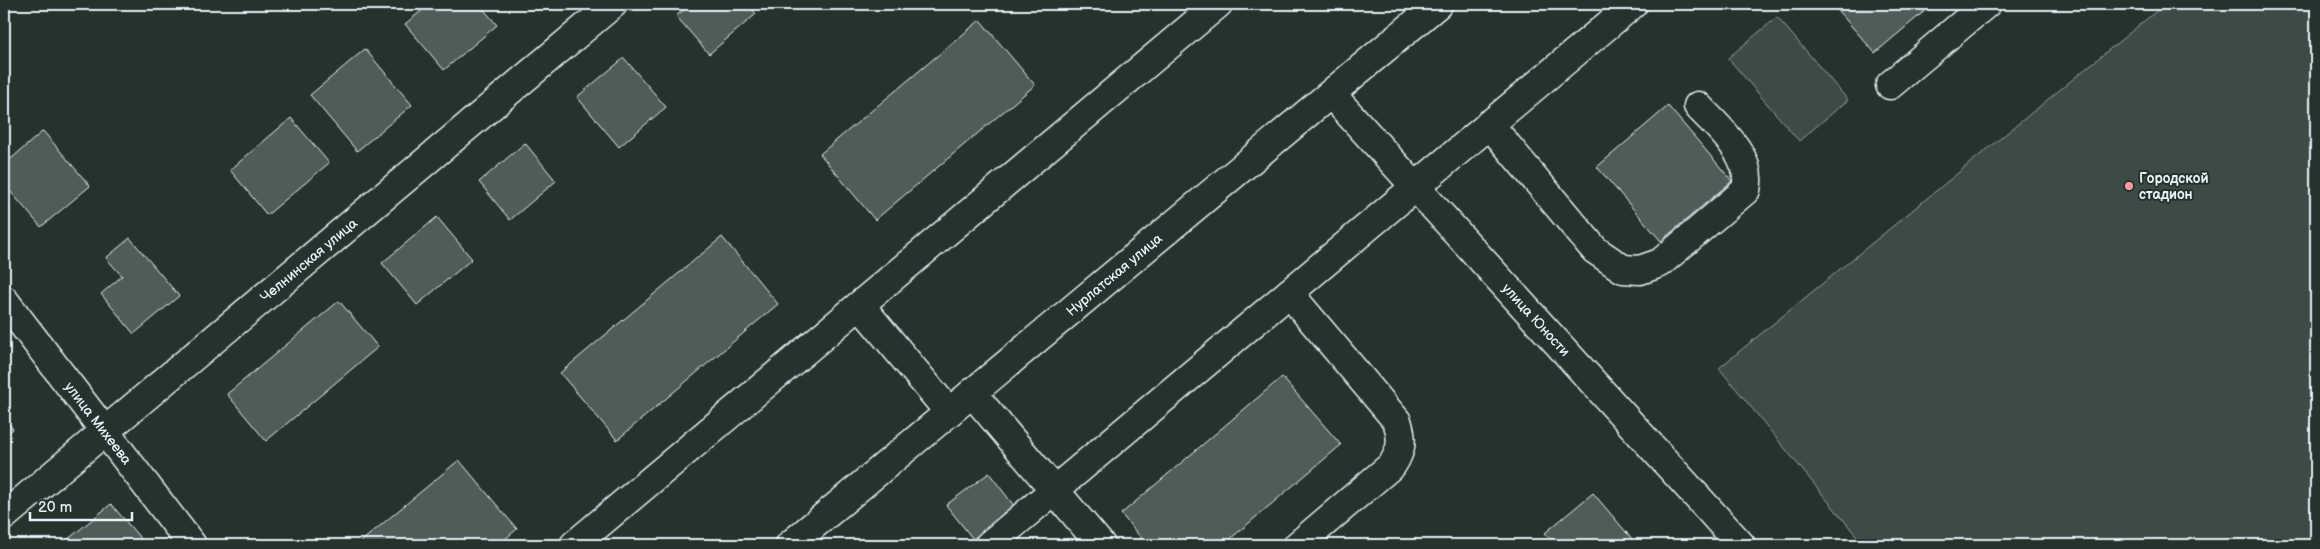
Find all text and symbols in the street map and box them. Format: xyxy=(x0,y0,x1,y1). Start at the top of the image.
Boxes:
place label: Городской стадион xyxy=(2139,170,2209,203)
marker: Городской стадион xyxy=(2123,180,2135,192)
street label: Челнинская улица xyxy=(257,214,361,305)
street label: Нурлатская улица xyxy=(1063,229,1166,319)
street label: улица Юности xyxy=(1499,280,1574,360)
street label: улица Михеева xyxy=(61,378,136,468)
scale bar xyxy=(30,489,132,521)
text: 20 m xyxy=(38,498,72,517)

